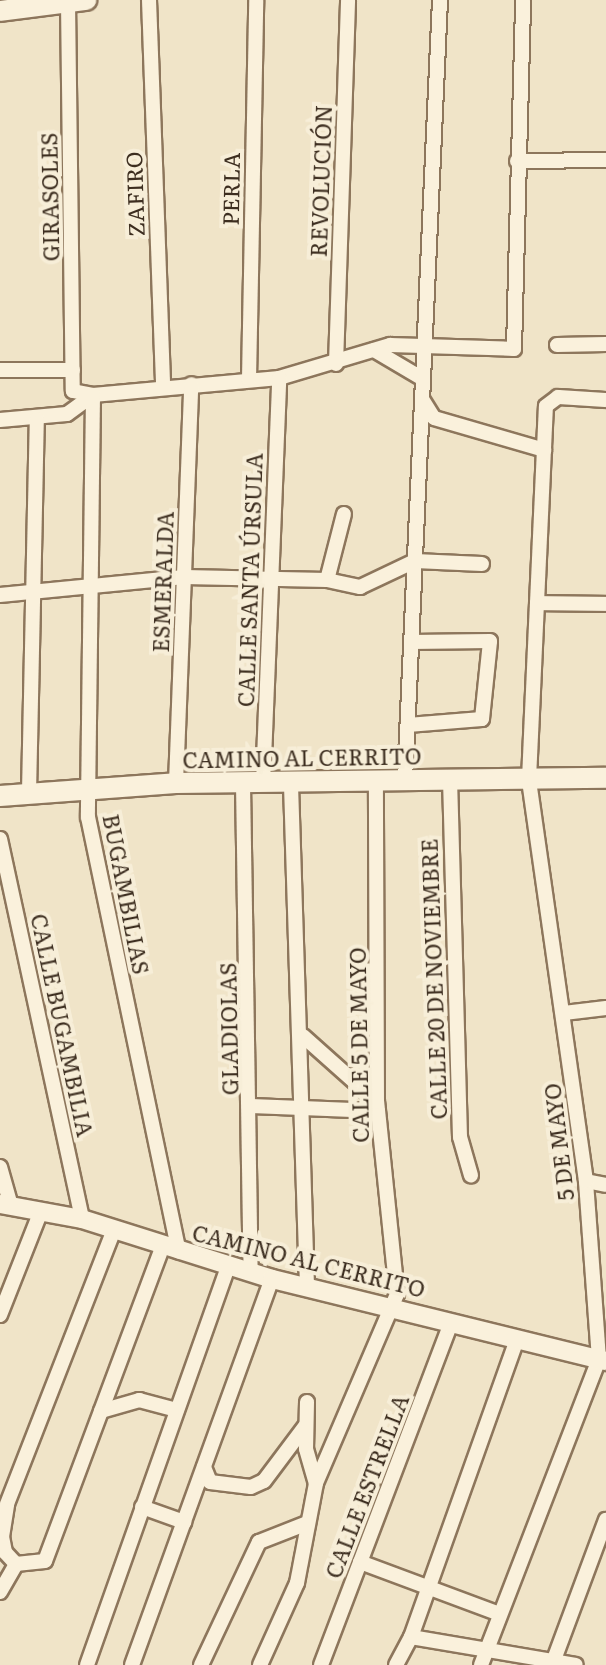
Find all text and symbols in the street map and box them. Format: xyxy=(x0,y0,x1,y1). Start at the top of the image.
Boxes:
street label: REVOLUCIÓN xyxy=(304,104,336,258)
street label: GIRASOLES xyxy=(35,132,63,262)
street label: ZAFIRO xyxy=(119,151,149,237)
street label: PERLA xyxy=(216,152,244,226)
street label: CALLE SANTA ÚRSULA xyxy=(231,453,267,707)
street label: ESMERALDA xyxy=(146,511,178,653)
street label: CAMINO AL CERRITO xyxy=(182,742,422,772)
street label: BUGAMBILIAS xyxy=(99,812,155,976)
street label: CALLE 20 DE NOVIEMBRE xyxy=(415,838,451,1120)
street label: CALLE BUGAMBILIA xyxy=(26,911,100,1139)
street label: CALLE 5 DE MAYO xyxy=(343,947,373,1143)
street label: GLADIOLAS xyxy=(214,962,242,1096)
street label: 5 DE MAYO xyxy=(538,1082,578,1202)
street label: CAMINO AL CERRITO xyxy=(190,1218,428,1302)
street label: CALLE ESTRELLA xyxy=(319,1390,413,1582)

